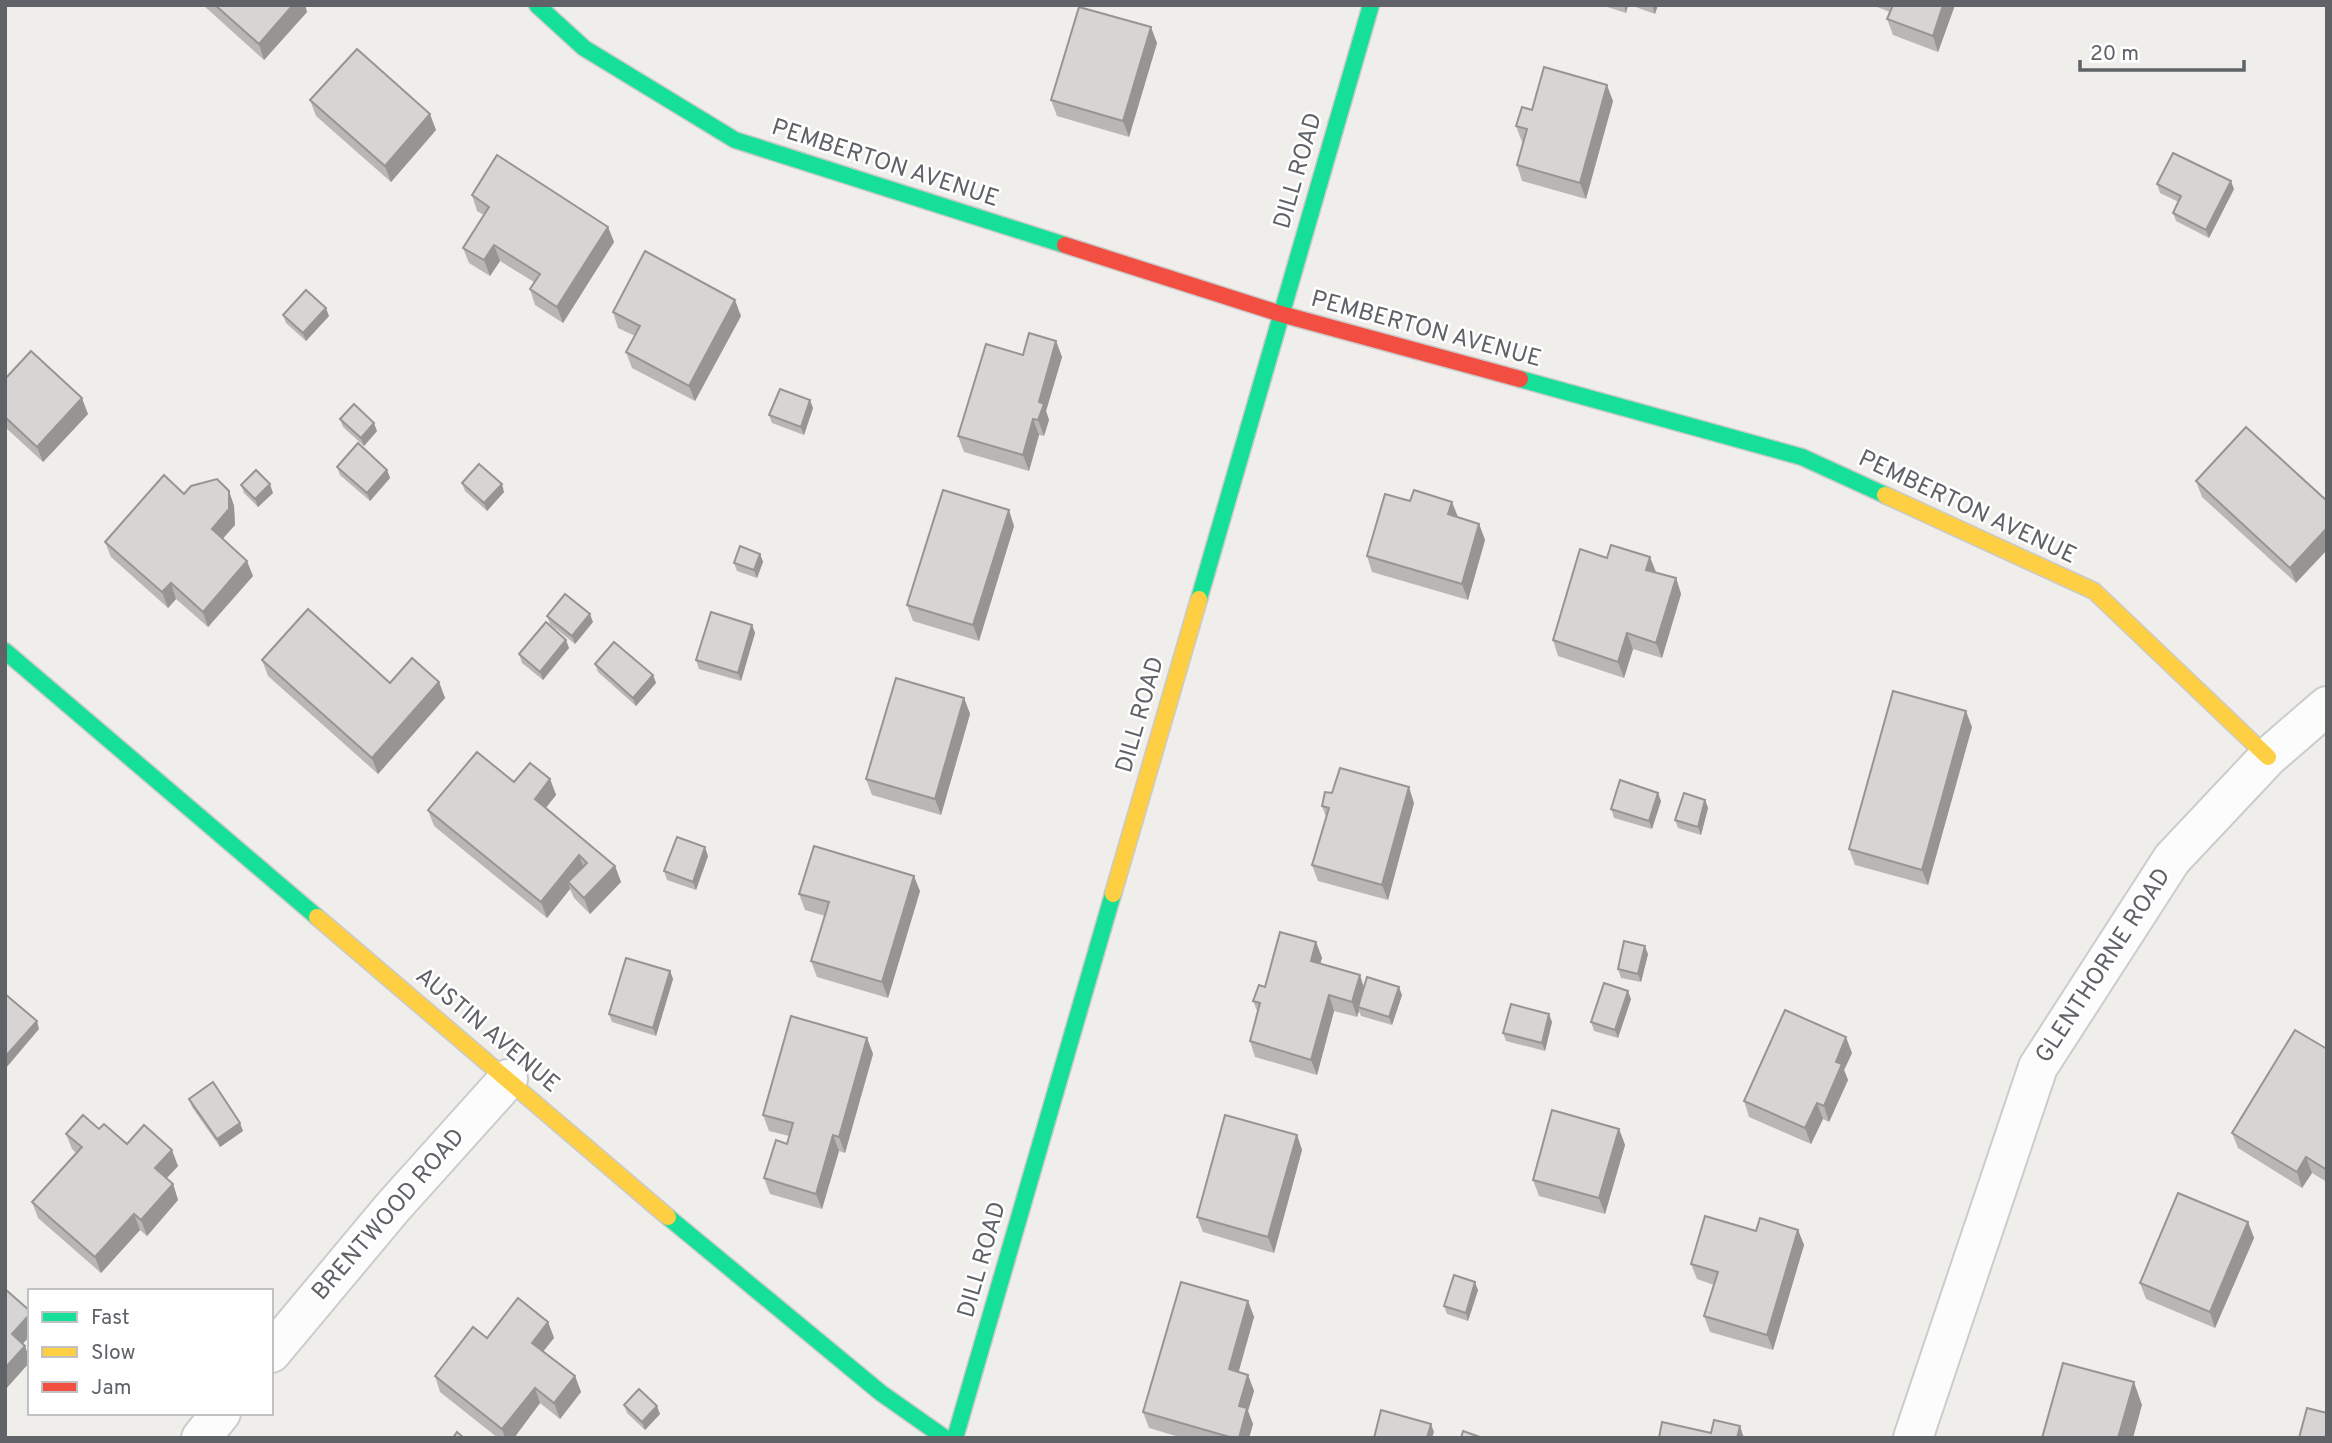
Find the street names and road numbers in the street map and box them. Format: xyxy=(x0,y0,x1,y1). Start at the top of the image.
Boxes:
street label: DILL ROAD xyxy=(1268,109,1330,233)
street label: PEMBERTON AVENUE xyxy=(768,113,1002,215)
street label: PEMBERTON AVENUE xyxy=(1308,285,1544,375)
street label: PEMBERTON AVENUE xyxy=(1853,444,2081,572)
street label: DILL ROAD xyxy=(1110,653,1172,777)
street label: GLENTHORNE ROAD xyxy=(2030,863,2178,1069)
street label: AUSTIN AVENUE xyxy=(409,962,565,1100)
street label: BRENTWOOD ROAD xyxy=(306,1123,472,1307)
street label: DILL ROAD xyxy=(952,1198,1014,1322)

